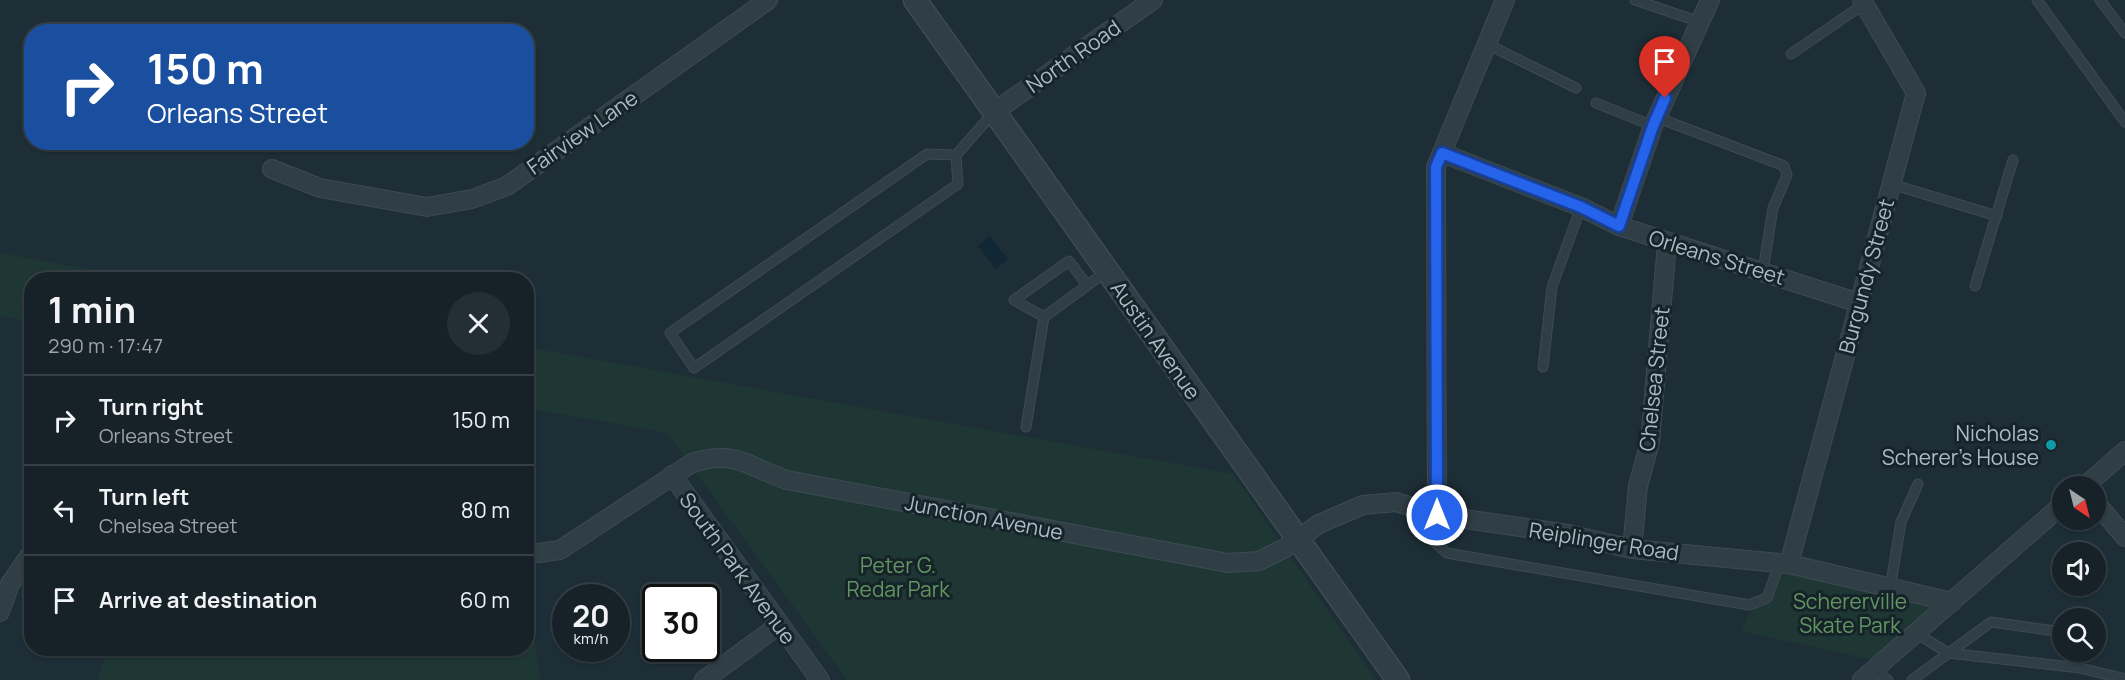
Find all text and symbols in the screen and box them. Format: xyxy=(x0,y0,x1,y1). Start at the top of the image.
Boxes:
street label: North Road xyxy=(1020,13,1126,99)
pin xyxy=(1639,36,1690,98)
text: 150 m xyxy=(147,39,264,97)
icon: arrive xyxy=(1648,45,1681,78)
icon: right xyxy=(48,48,126,126)
street label: Fairview Lane xyxy=(521,84,643,180)
text: Orleans Street xyxy=(147,94,328,131)
street label: Burgundy Street xyxy=(1832,195,1900,357)
street label: Orleans Street xyxy=(1646,223,1788,291)
street label: Austin Avenue xyxy=(1105,275,1207,405)
text: 1 min xyxy=(48,285,136,334)
button: close xyxy=(447,292,510,355)
street label: Chelsea Street xyxy=(1632,305,1676,453)
text: 290 m · 17:47 xyxy=(48,332,163,359)
text: Turn right xyxy=(99,392,204,422)
icon: right xyxy=(48,404,81,437)
text: 150 m xyxy=(452,405,510,435)
place label: Nicholas Scherer's House xyxy=(1882,419,2039,471)
text: Orleans Street xyxy=(99,422,233,449)
marker: Nicholas Scherer's House xyxy=(2044,438,2058,452)
north arrow xyxy=(2052,476,2106,530)
map controls xyxy=(2052,476,2106,662)
text: Turn left xyxy=(99,482,189,512)
position arrow xyxy=(1405,483,1469,547)
street label: South Park Avenue xyxy=(674,487,802,649)
street label: Junction Avenue xyxy=(903,488,1065,546)
icon: left xyxy=(48,494,81,527)
text: 80 m xyxy=(461,495,510,525)
text: Chelsea Street xyxy=(99,512,237,539)
street label: Reiplinger Road xyxy=(1527,515,1681,567)
button: sound xyxy=(2052,542,2106,596)
park label: Peter G. Redar Park xyxy=(846,551,950,603)
icon: arrive xyxy=(48,584,81,617)
speed limit sign: 30 xyxy=(642,584,720,662)
text: Arrive at destination xyxy=(99,585,317,615)
text: 60 m xyxy=(460,585,510,615)
park label: Schererville Skate Park xyxy=(1793,587,1907,639)
text: 20 xyxy=(572,595,610,636)
button: search xyxy=(2052,608,2106,662)
text: km/h xyxy=(574,628,608,649)

